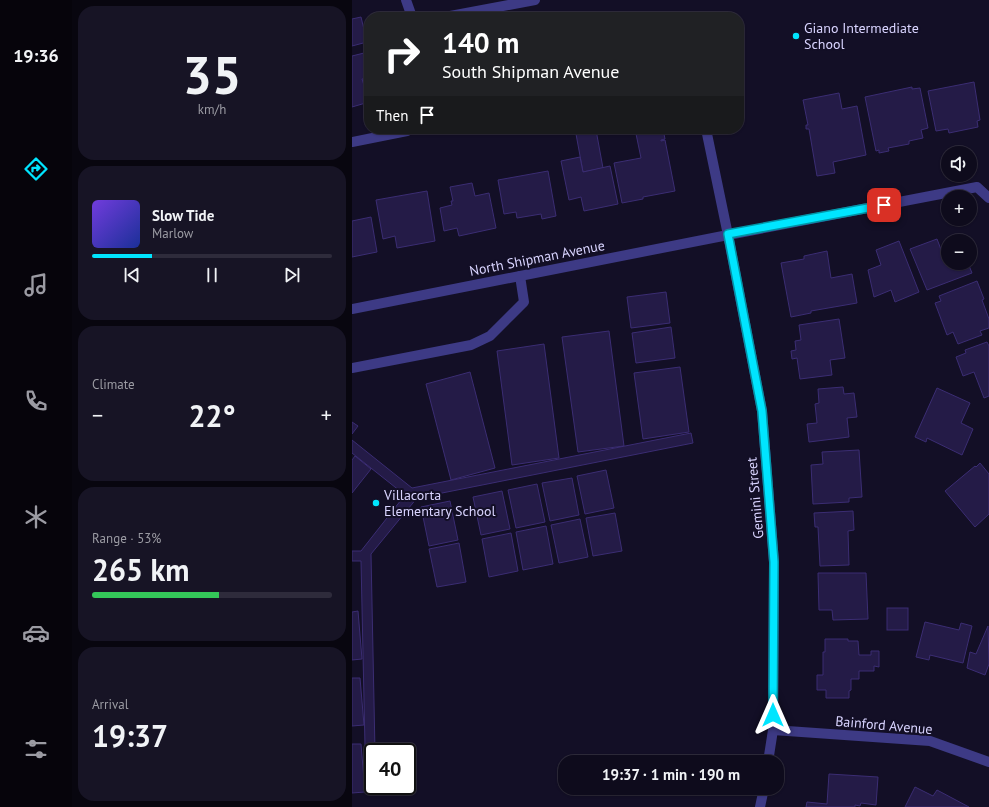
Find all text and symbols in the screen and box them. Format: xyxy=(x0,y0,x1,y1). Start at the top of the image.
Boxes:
place label: Giano Intermediate School xyxy=(804,19,919,53)
text: 140 m xyxy=(442,24,519,61)
icon: right xyxy=(376,28,428,80)
marker: Giano Intermediate School xyxy=(791,31,801,41)
text: 35 xyxy=(183,41,241,108)
text: 19:36 xyxy=(13,44,59,67)
text: South Shipman Avenue xyxy=(442,60,619,83)
text: km/h xyxy=(198,101,226,118)
icon: arrive xyxy=(416,104,438,126)
text: Then xyxy=(376,106,408,125)
map controls xyxy=(941,146,977,270)
button: sound xyxy=(941,146,977,182)
icon: directions xyxy=(22,155,50,183)
pin xyxy=(867,188,901,222)
button: + xyxy=(941,190,977,226)
icon: arrive xyxy=(873,194,895,216)
text: Slow Tide xyxy=(152,206,214,225)
text: Marlow xyxy=(152,225,193,242)
button: − xyxy=(941,234,977,270)
street label: North Shipman Avenue xyxy=(468,236,606,280)
icon: previous xyxy=(121,264,143,286)
icon: pause xyxy=(201,264,223,286)
icon: next xyxy=(281,264,303,286)
icon: music xyxy=(22,271,50,299)
text: Climate xyxy=(92,376,135,393)
icon: phone xyxy=(22,387,50,415)
text: 22° xyxy=(188,396,236,435)
text: − xyxy=(92,401,103,429)
text: + xyxy=(321,401,332,429)
street label: Gemini Street xyxy=(742,456,768,539)
place label: Villacorta Elementary School xyxy=(383,486,496,520)
marker: Villacorta Elementary School xyxy=(371,498,381,508)
icon: climate xyxy=(22,503,50,531)
text: Range · 53% xyxy=(92,530,161,547)
text: 265 km xyxy=(92,550,190,589)
icon: car xyxy=(22,619,50,647)
position arrow xyxy=(752,694,794,736)
text: Arrival xyxy=(92,696,128,713)
street label: Bainford Avenue xyxy=(835,712,933,738)
text: 19:37 xyxy=(92,716,168,755)
icon: filters xyxy=(22,735,50,763)
speed limit sign: 40 xyxy=(364,743,416,795)
text: 19:37 · 1 min · 190 m xyxy=(602,765,740,784)

